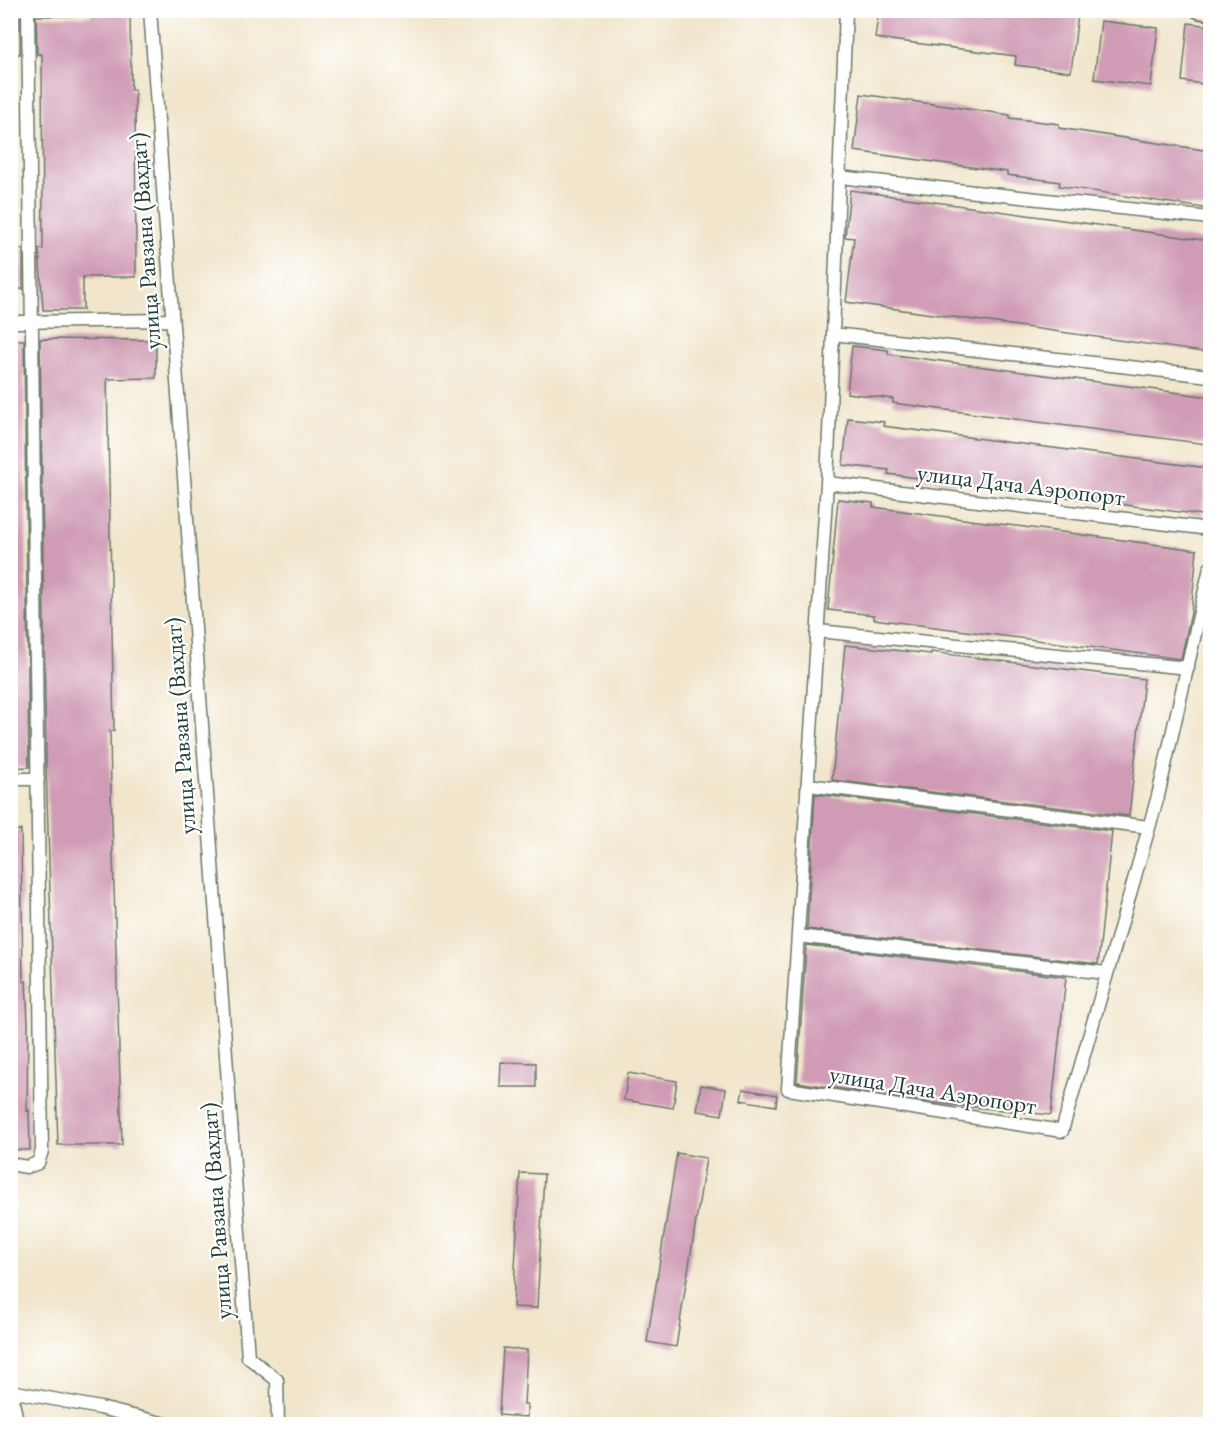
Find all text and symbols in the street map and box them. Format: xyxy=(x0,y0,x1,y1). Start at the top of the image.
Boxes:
street label: улица Равзана (Вахдат) xyxy=(121,131,168,351)
street label: улица Дача Аэропорт xyxy=(915,456,1127,513)
street label: улица Равзана (Вахдат) xyxy=(156,616,203,836)
street label: улица Дача Аэропорт xyxy=(827,1058,1039,1121)
street label: улица Равзана (Вахдат) xyxy=(192,1101,239,1321)

